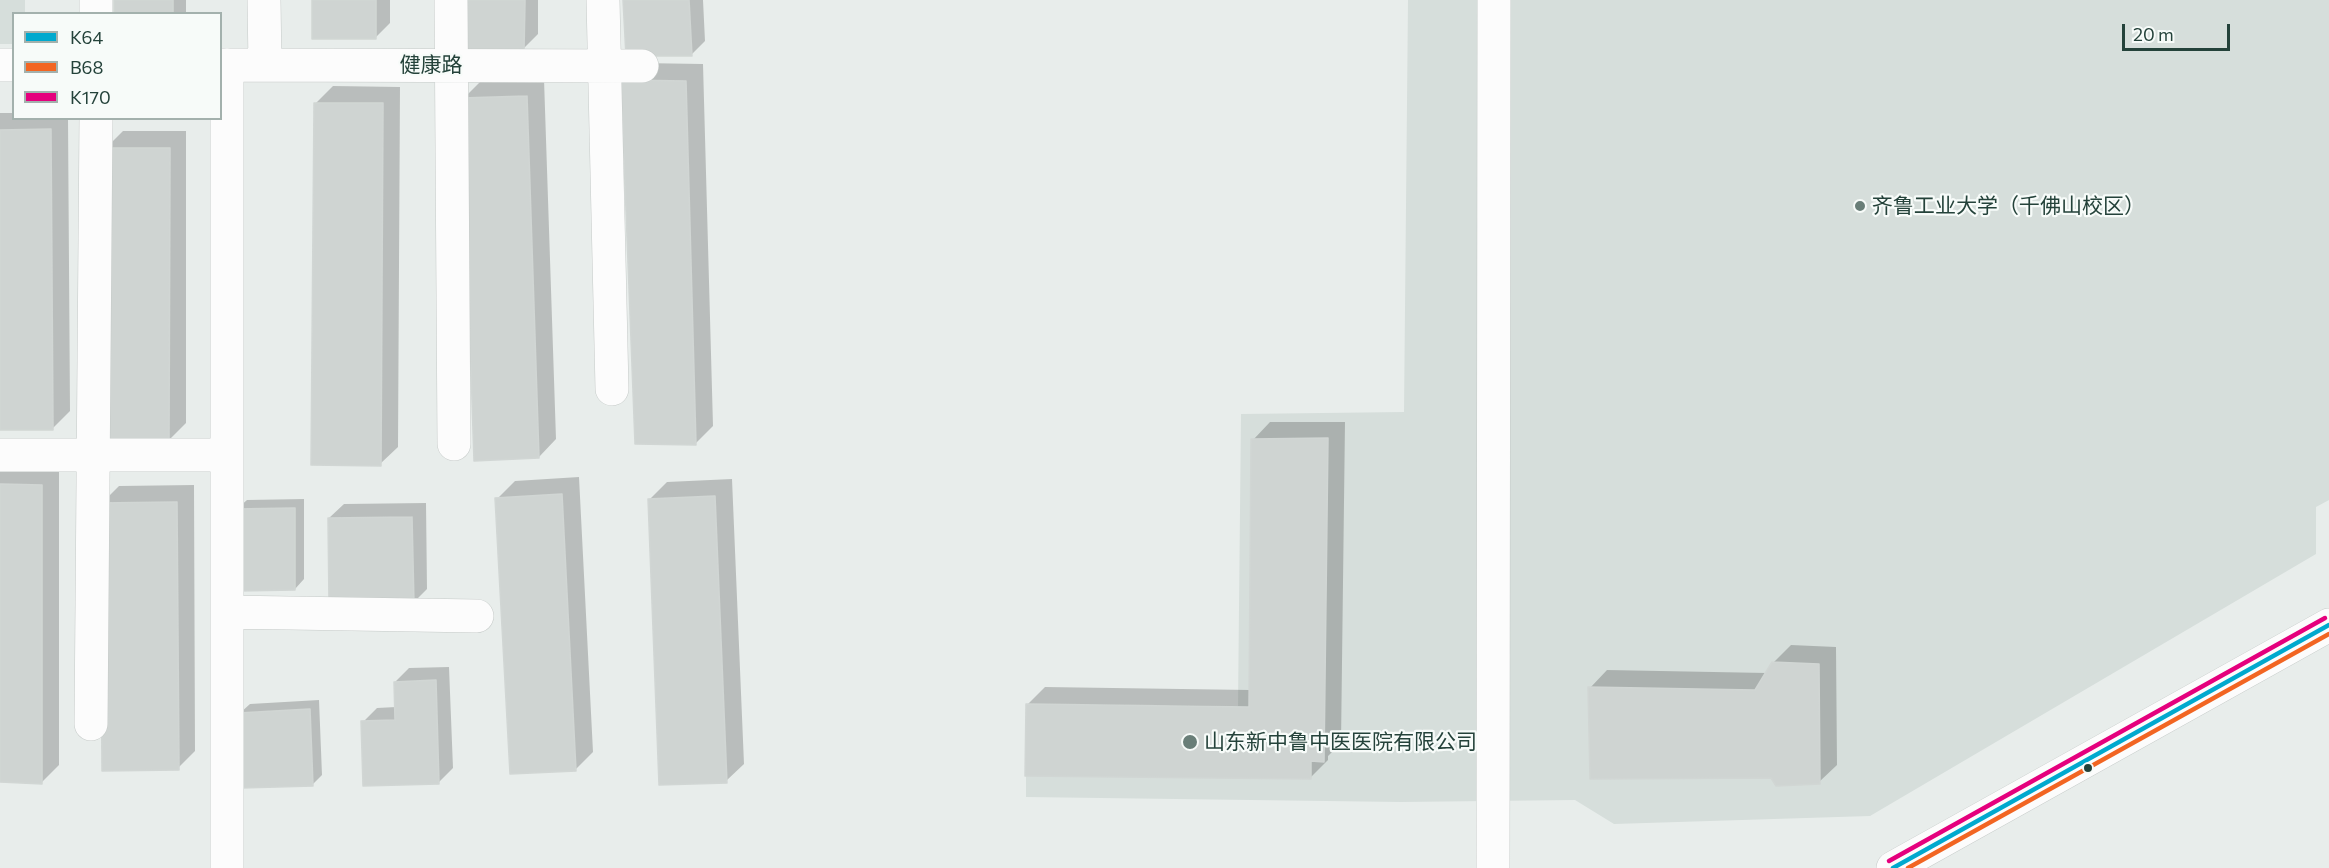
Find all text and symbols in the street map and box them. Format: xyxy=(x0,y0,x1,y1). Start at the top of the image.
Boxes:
legend xyxy=(12,12,222,120)
scale bar xyxy=(2125,12,2233,50)
text: 20 m xyxy=(2133,23,2174,45)
text: K64 xyxy=(70,26,103,48)
street label: 健康路 xyxy=(400,52,462,78)
text: B68 xyxy=(70,56,103,78)
text: K170 xyxy=(70,86,111,108)
place label: 齐鲁工业大学（千佛山校区） xyxy=(1872,193,2145,219)
marker: 齐鲁工业大学（千佛山校区） xyxy=(1853,199,1867,213)
place label: 山东新中鲁中医医院有限公司 xyxy=(1204,729,1477,755)
marker: 山东新中鲁中医医院有限公司 xyxy=(1181,733,1199,751)
unlabelled marker xyxy=(2082,762,2094,774)

